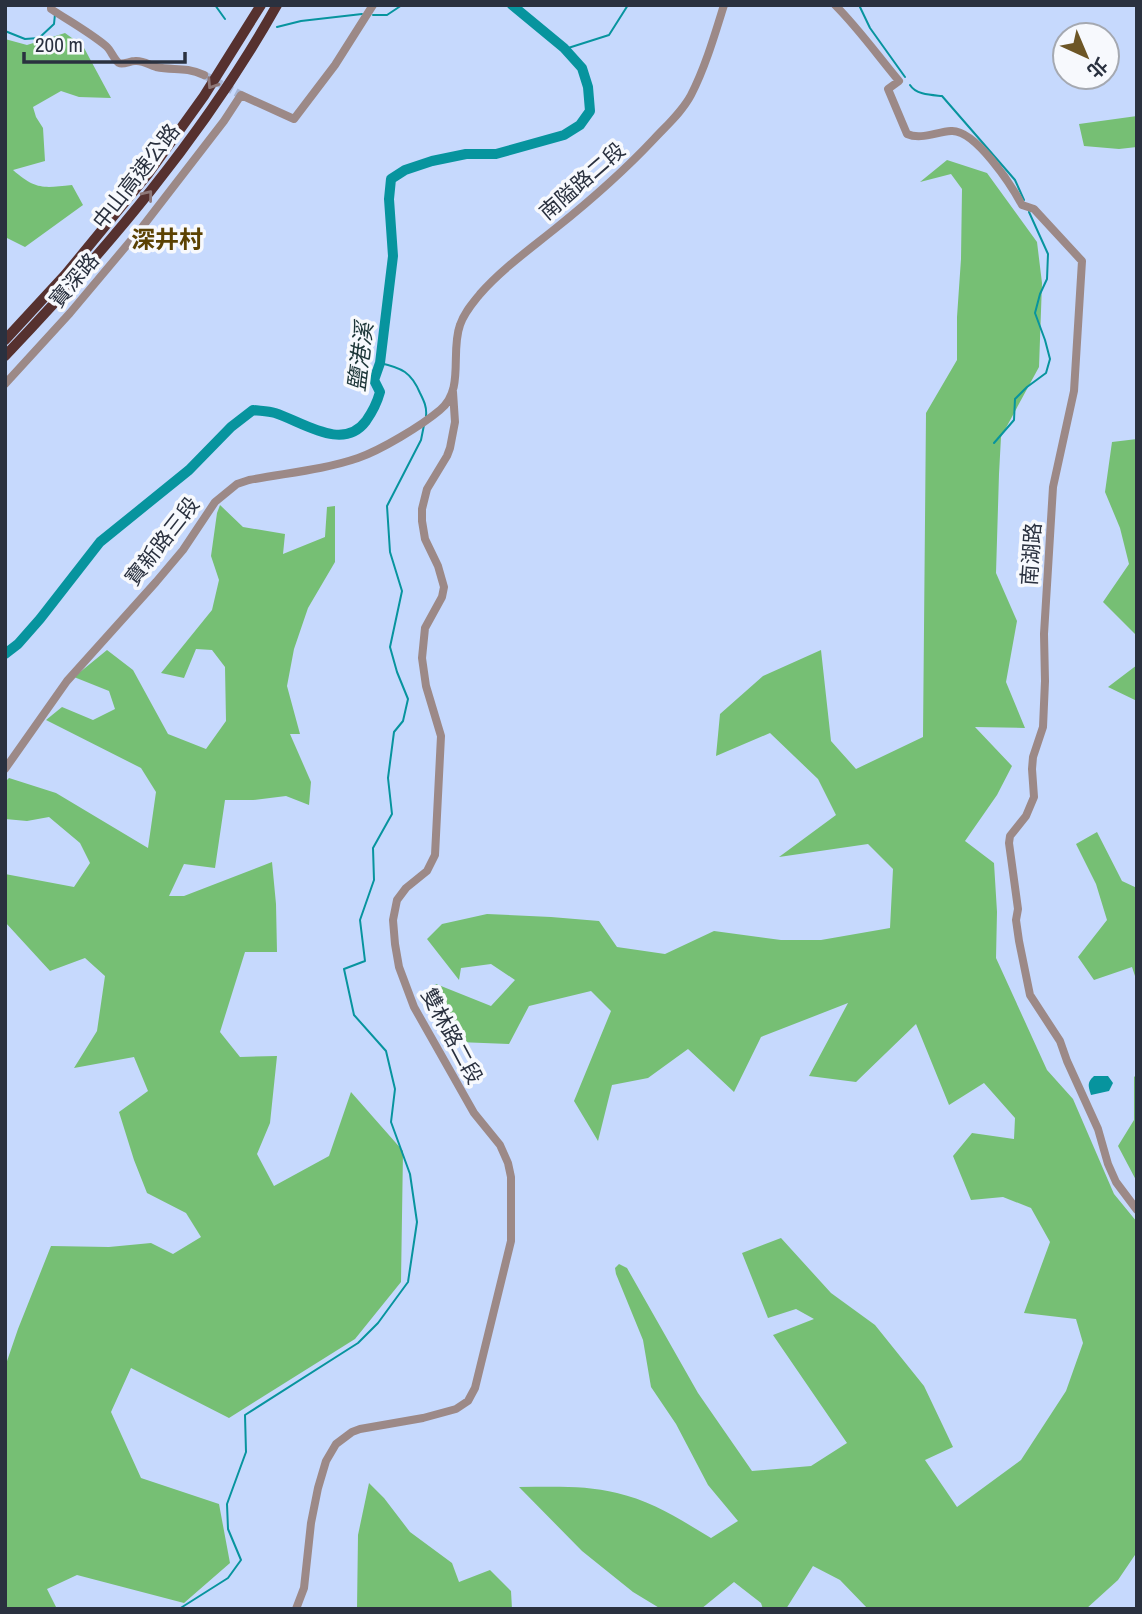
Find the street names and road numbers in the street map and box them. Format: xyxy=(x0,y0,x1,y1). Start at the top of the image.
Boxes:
street label: 中山高速公路 xyxy=(86,117,186,235)
street label: 南隘路二段 xyxy=(533,136,631,226)
street label: 寶深路 xyxy=(43,247,105,313)
street label: 寶新路三段 xyxy=(118,491,206,591)
street label: 南湖路 xyxy=(1014,522,1048,586)
street label: 雙林路二段 xyxy=(415,983,489,1089)

